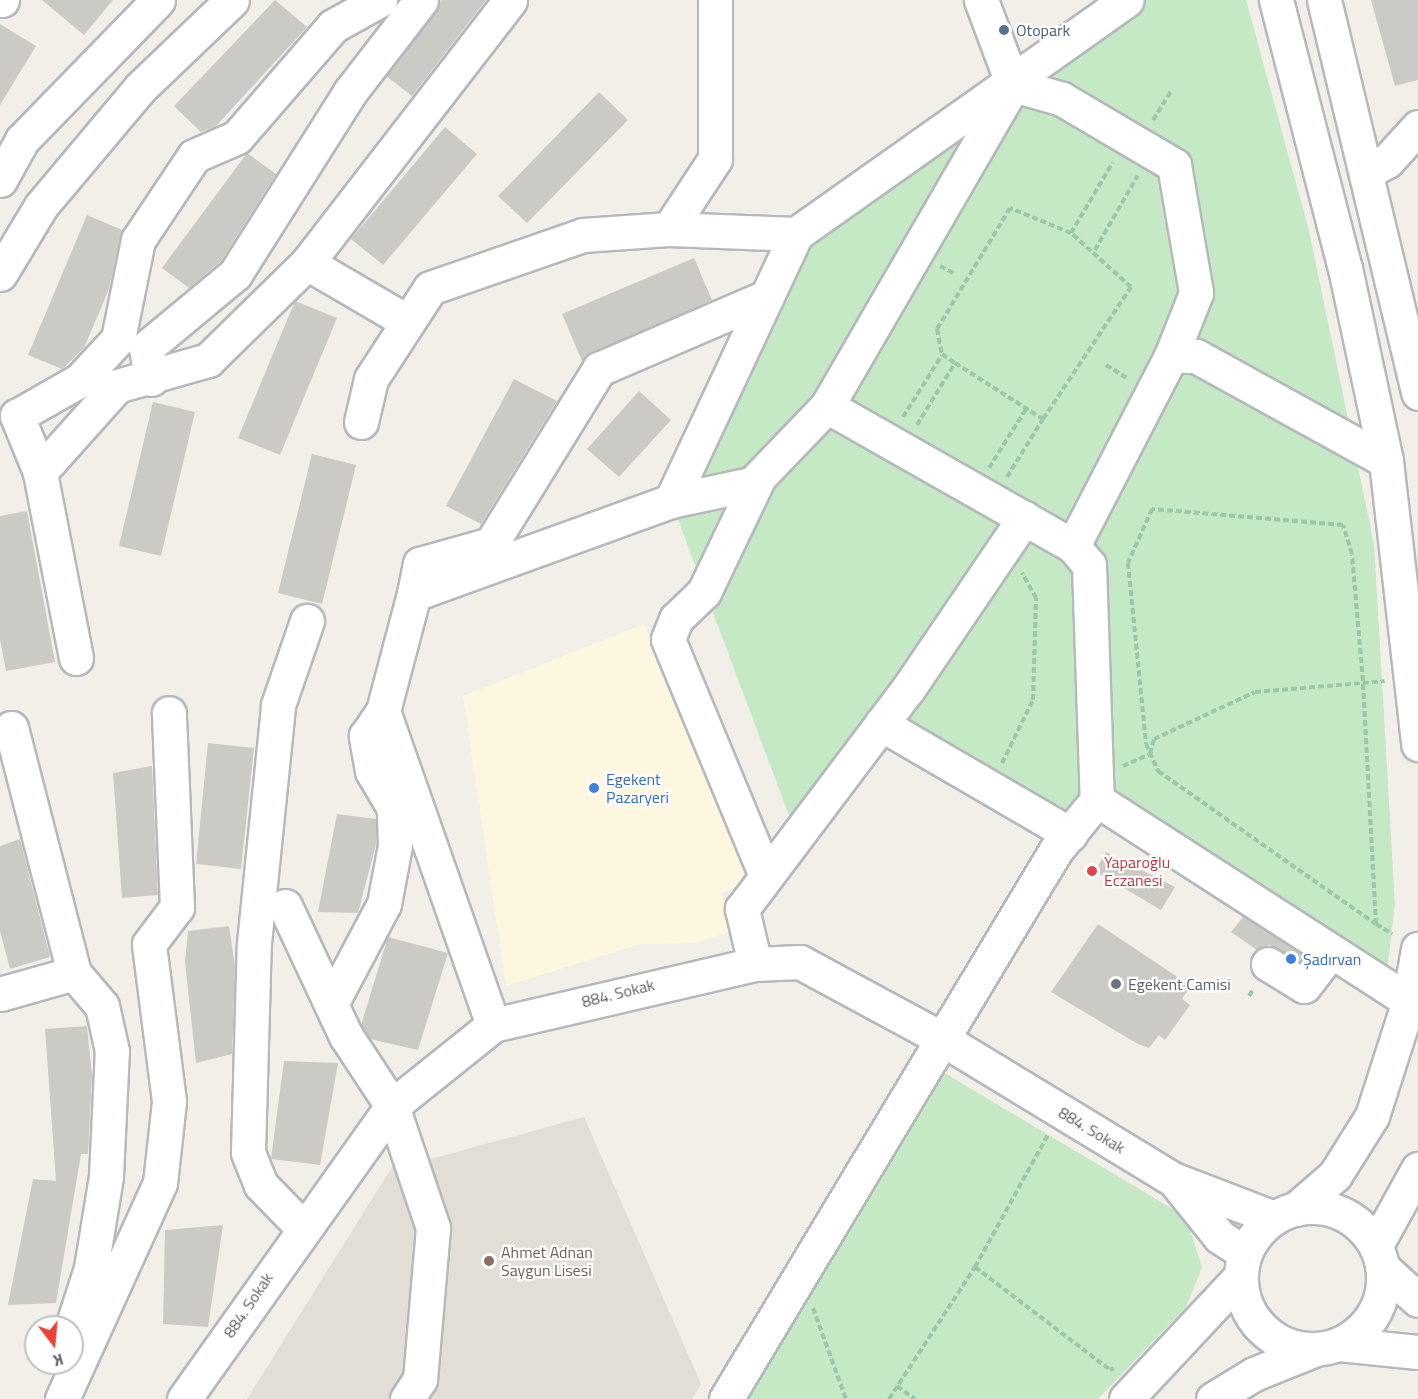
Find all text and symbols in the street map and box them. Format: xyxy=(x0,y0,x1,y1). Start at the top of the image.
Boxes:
place label: Otopark xyxy=(1016,20,1070,40)
marker: Otopark xyxy=(997,23,1011,37)
place label: Egekent Pazaryeri xyxy=(606,769,669,807)
marker: Egekent Pazaryeri xyxy=(587,781,601,795)
place label: Yaparoğlu Eczanesi xyxy=(1104,852,1170,890)
marker: Yaparoğlu Eczanesi xyxy=(1085,864,1099,878)
place label: Şadırvan xyxy=(1303,949,1361,969)
marker: Şadırvan xyxy=(1284,952,1298,966)
place label: Egekent Camisi xyxy=(1128,974,1231,994)
street label: 884. Sokak xyxy=(580,975,656,1011)
marker: Egekent Camisi xyxy=(1109,977,1123,991)
street label: 884. Sokak xyxy=(1055,1103,1129,1157)
place label: Ahmet Adnan Saygun Lisesi xyxy=(501,1242,593,1280)
marker: Ahmet Adnan Saygun Lisesi xyxy=(482,1254,496,1268)
street label: 884. Sokak xyxy=(219,1269,277,1341)
north arrow xyxy=(24,1315,84,1375)
text: K xyxy=(51,1348,66,1373)

